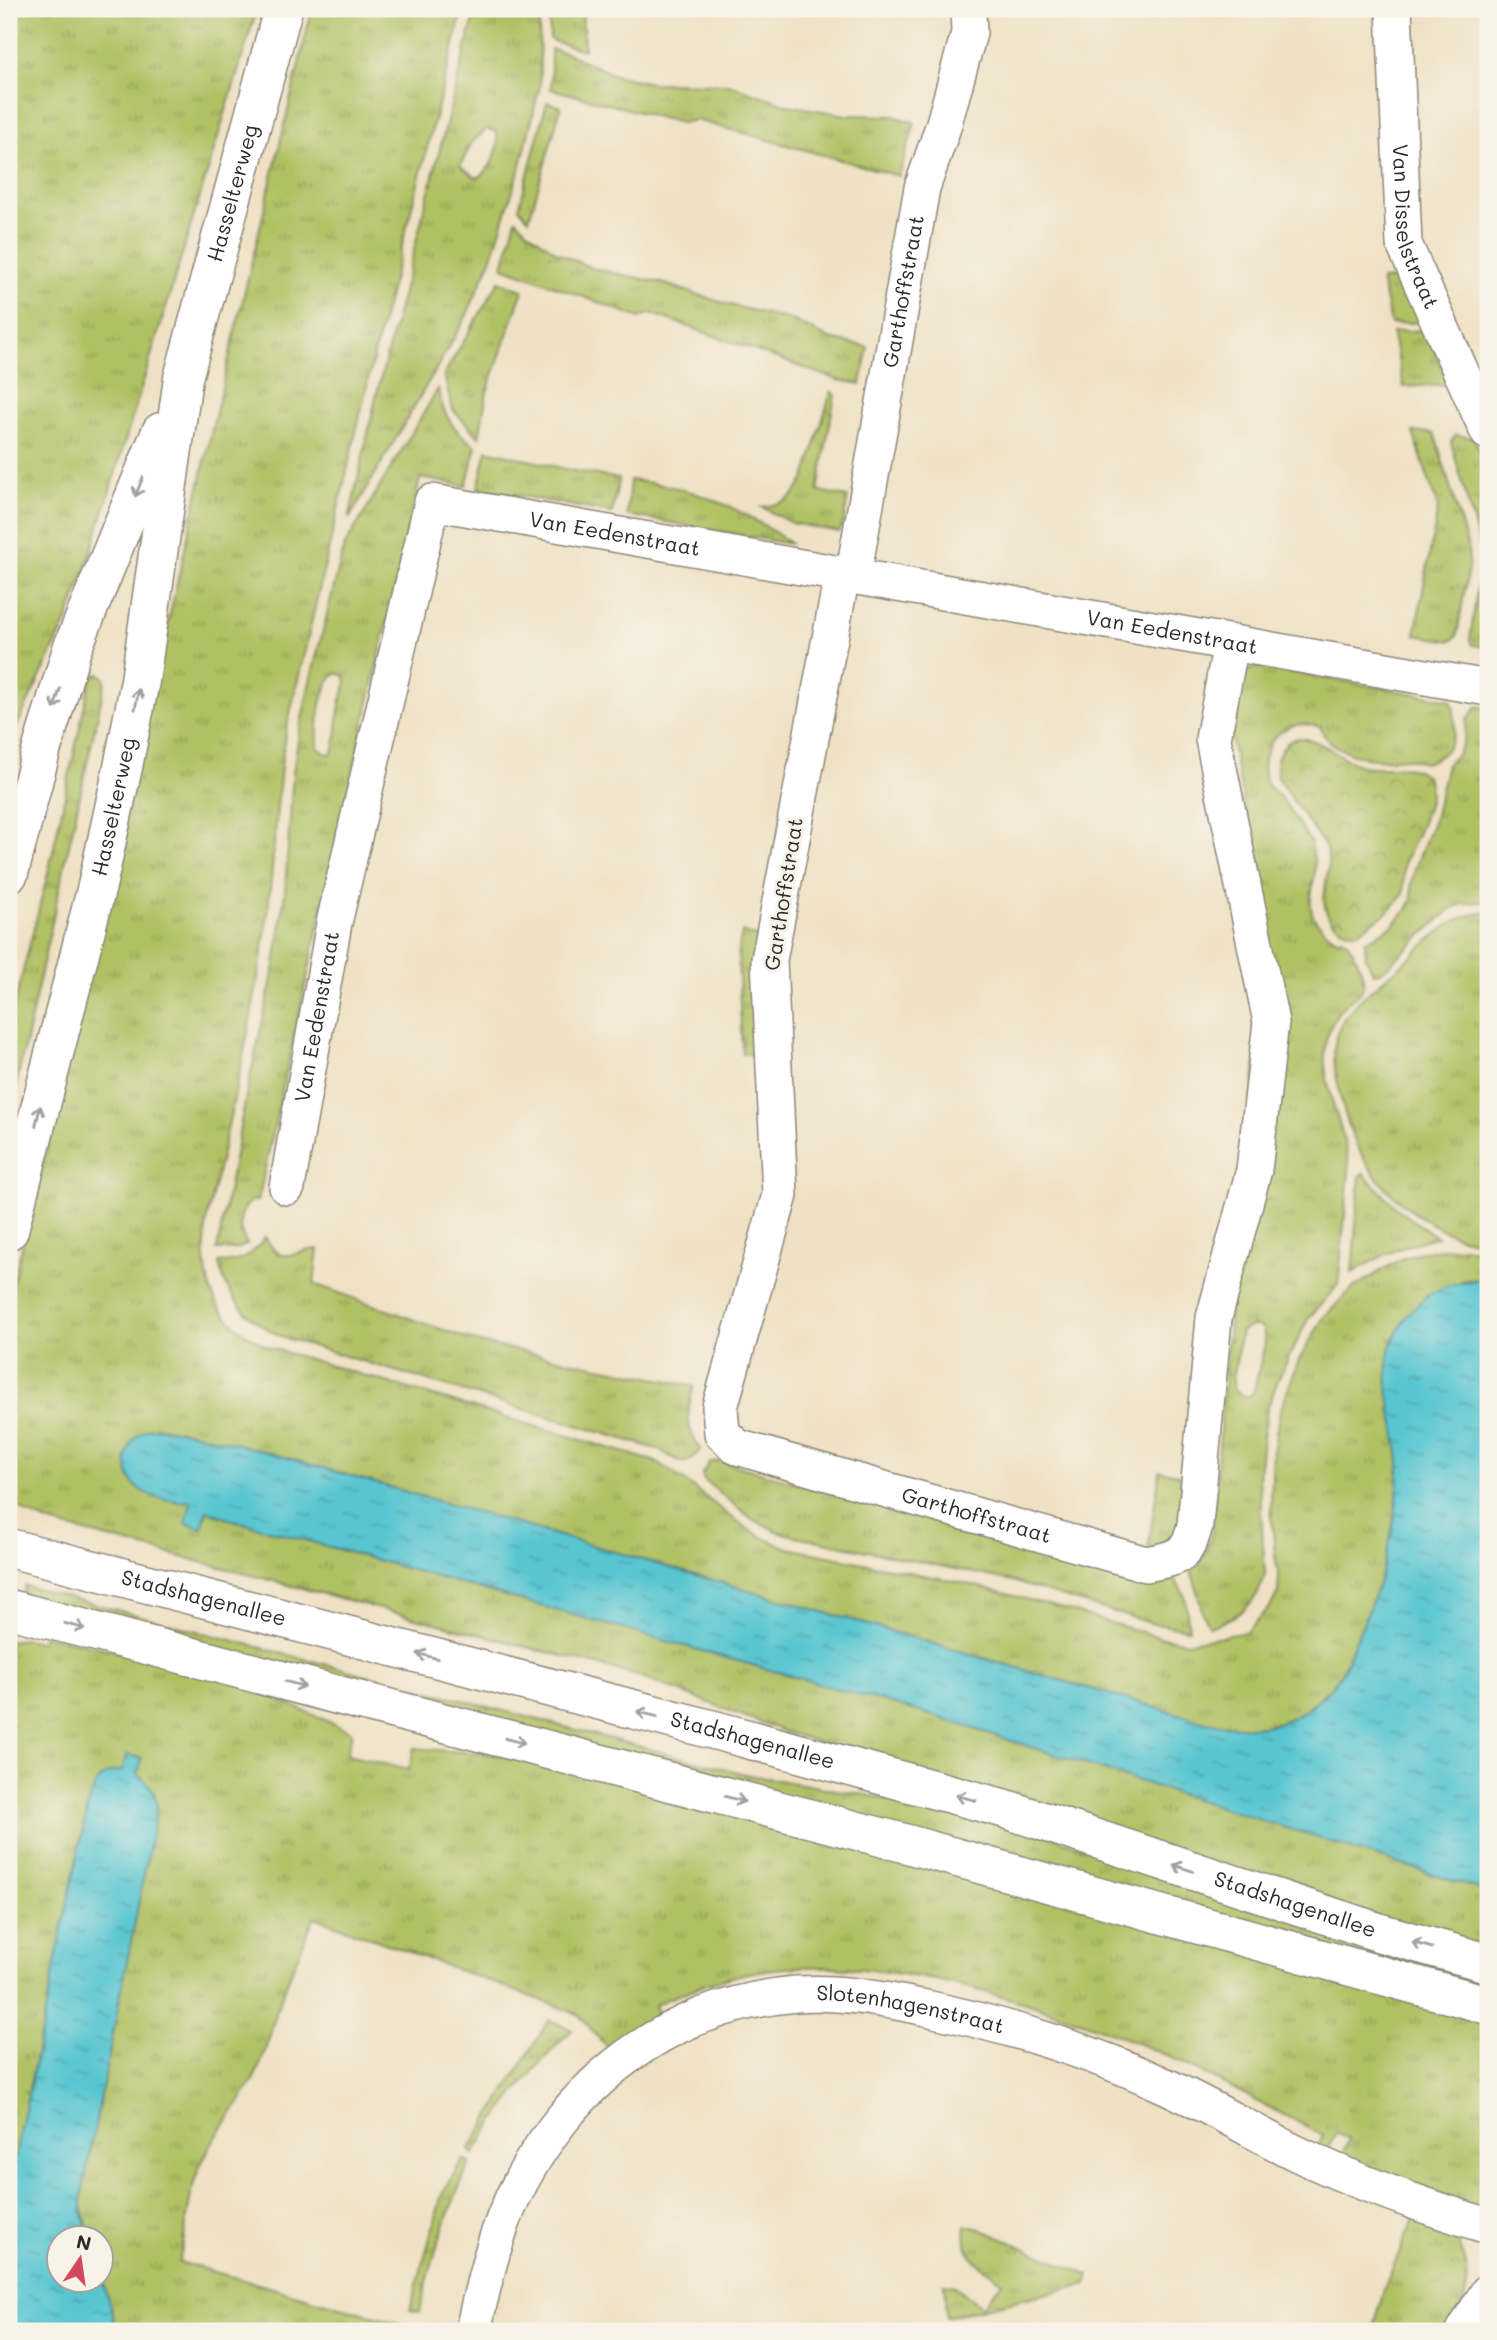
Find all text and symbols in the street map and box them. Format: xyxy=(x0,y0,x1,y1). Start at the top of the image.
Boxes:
street label: Hasselterweg xyxy=(200,121,263,264)
street label: Van Disselstraat xyxy=(1388,143,1446,313)
street label: Garthoffstraat xyxy=(875,213,929,370)
one-way arrow xyxy=(131,475,144,497)
street label: Van Eedenstraat xyxy=(527,504,703,561)
street label: Van Eedenstraat xyxy=(1085,603,1260,659)
one-way arrow xyxy=(50,687,62,709)
one-way arrow xyxy=(130,688,144,711)
street label: Hasselterweg xyxy=(85,735,141,878)
street label: Garthoffstraat xyxy=(757,815,808,972)
street label: Van Eedenstraat xyxy=(287,929,344,1104)
one-way arrow xyxy=(32,1105,45,1128)
street label: Garthoffstraat xyxy=(899,1480,1055,1548)
street label: Stadshagenallee xyxy=(119,1563,289,1631)
one-way arrow xyxy=(63,1620,86,1633)
one-way arrow xyxy=(416,1649,439,1662)
one-way arrow xyxy=(283,1678,306,1691)
street label: Stadshagenallee xyxy=(668,1704,838,1774)
one-way arrow xyxy=(637,1707,659,1720)
one-way arrow xyxy=(504,1736,526,1749)
one-way arrow xyxy=(955,1791,978,1804)
one-way arrow xyxy=(723,1793,746,1806)
one-way arrow xyxy=(1172,1860,1194,1873)
street label: Stadshagenallee xyxy=(1211,1864,1380,1943)
one-way arrow xyxy=(1412,1938,1434,1951)
street label: Slotenhagenstraat xyxy=(816,1978,1008,2039)
north arrow xyxy=(46,2224,116,2294)
text: N xyxy=(74,2228,94,2256)

